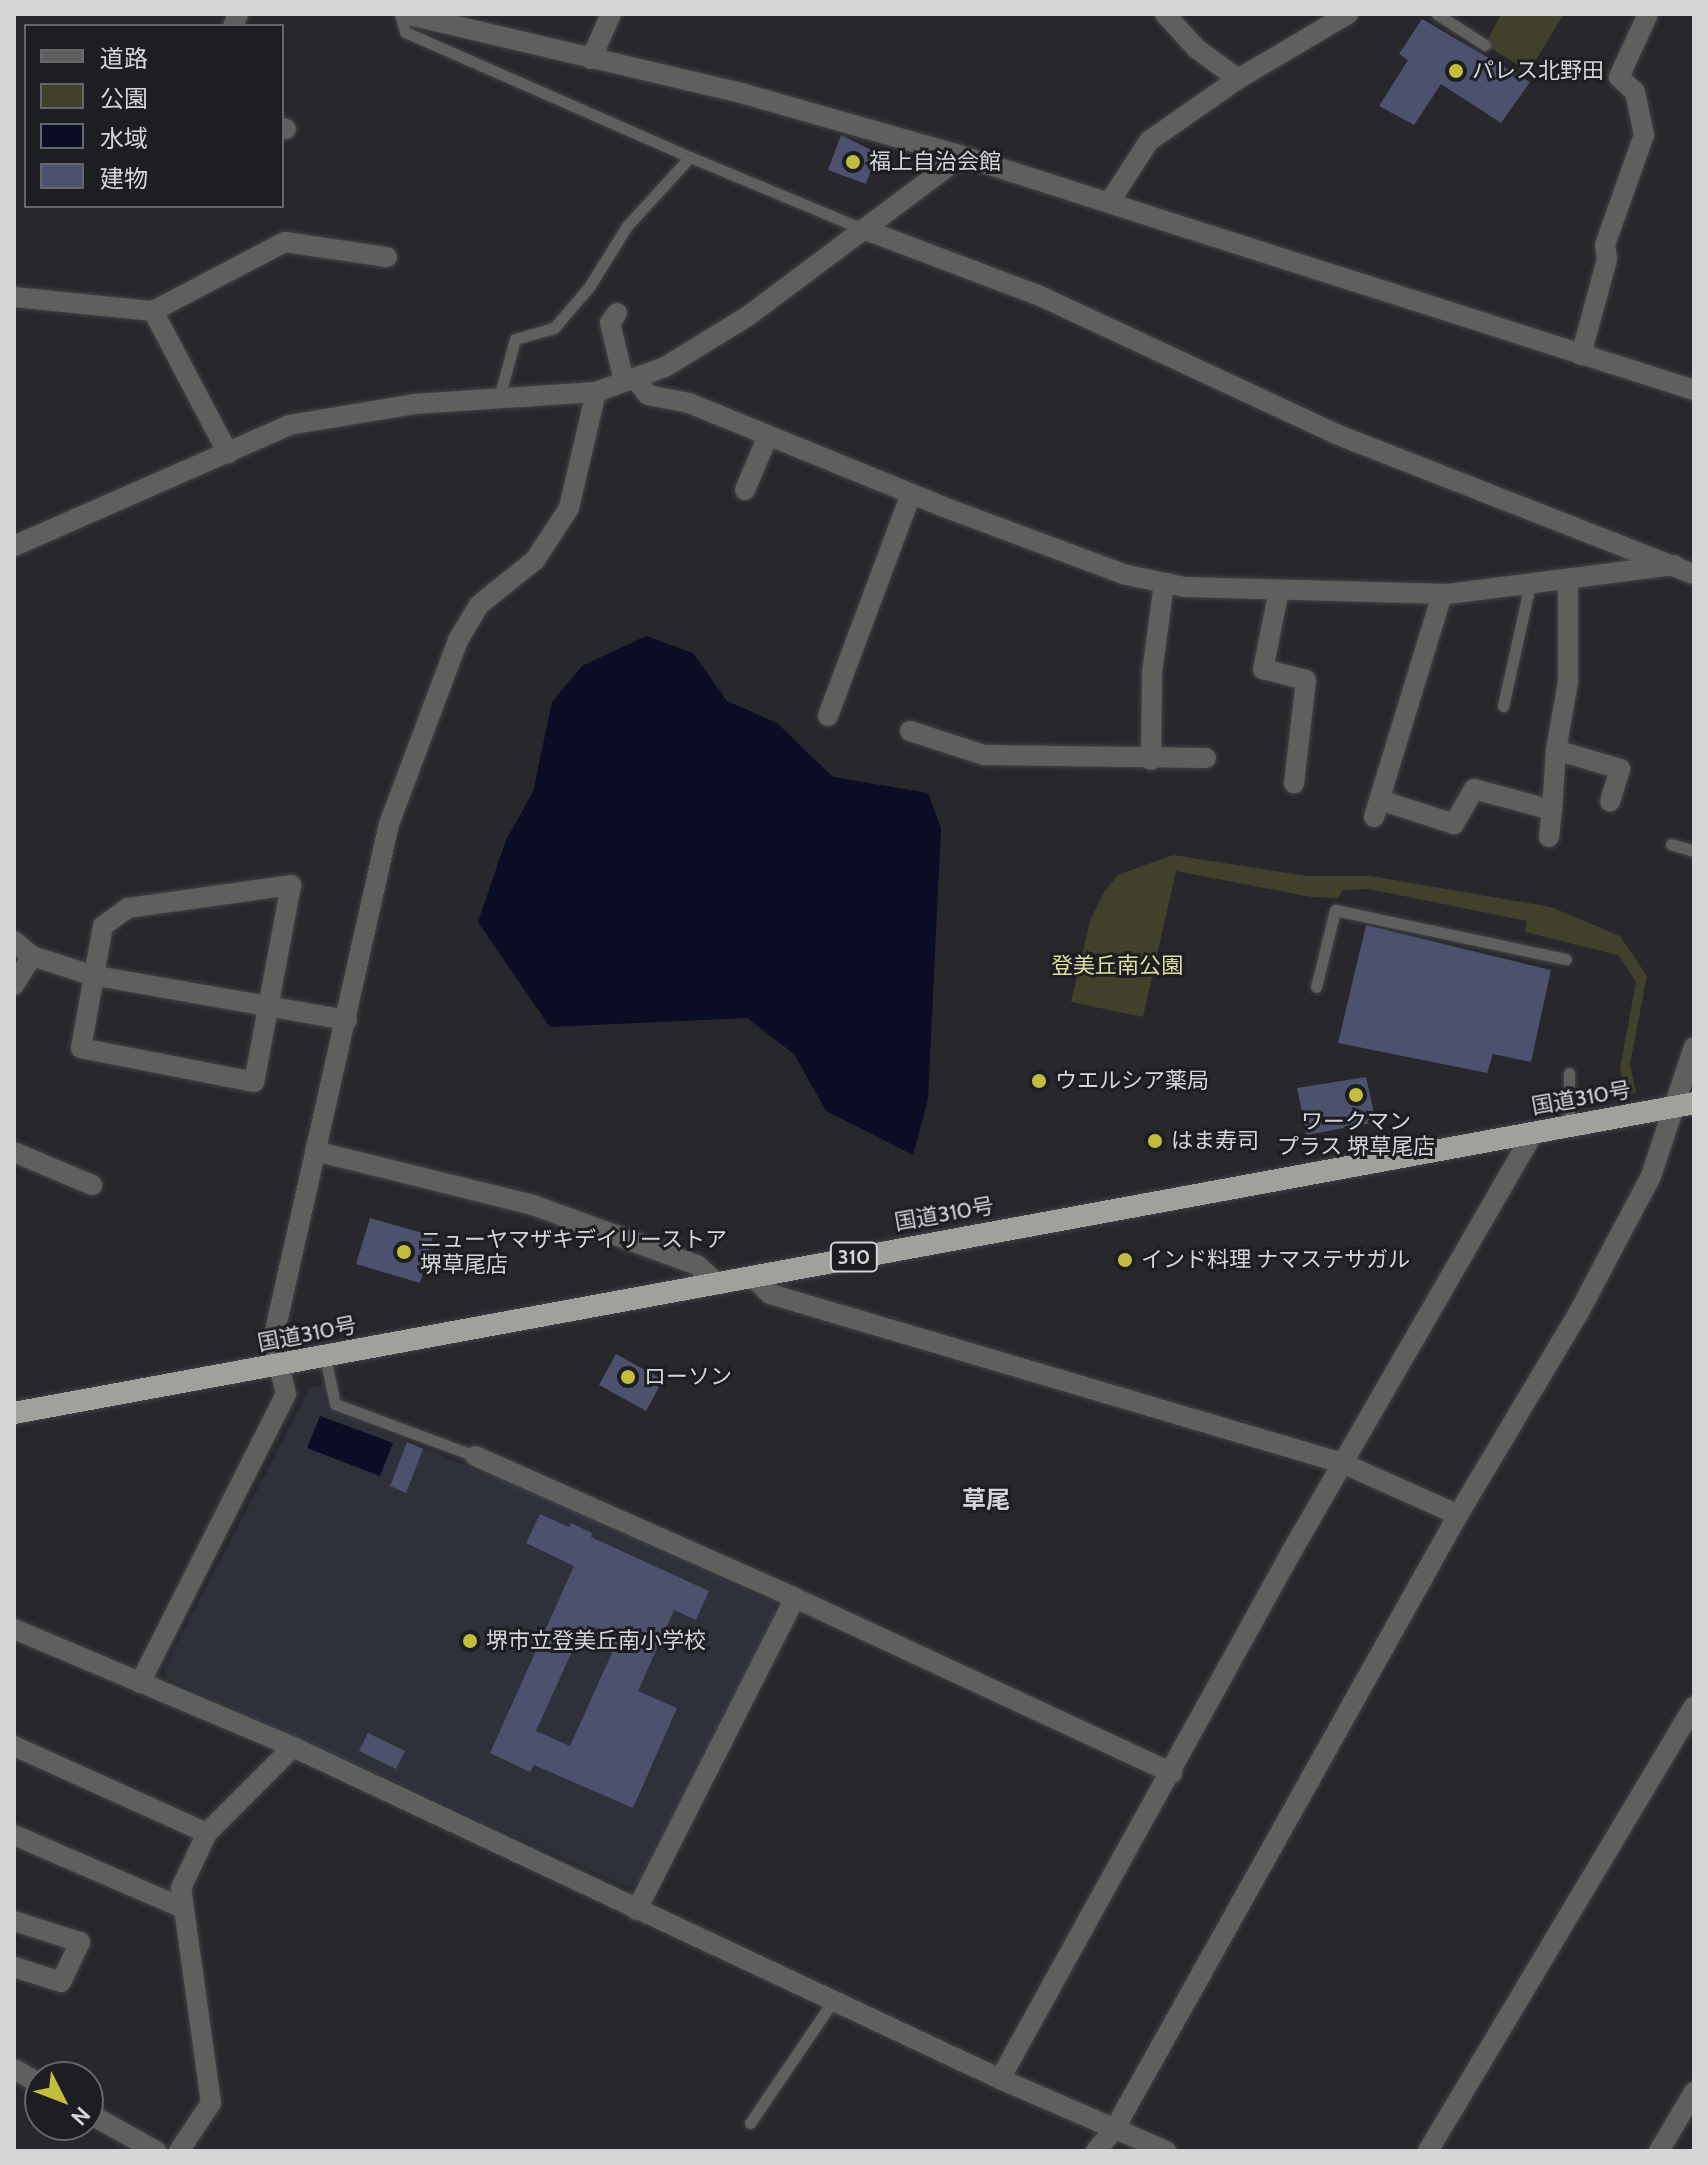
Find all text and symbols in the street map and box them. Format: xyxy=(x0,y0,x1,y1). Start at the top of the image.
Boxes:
legend xyxy=(24,24,284,208)
text: 道路 xyxy=(100,44,148,73)
place label: パレス北野田 xyxy=(1472,58,1604,84)
marker: パレス北野田 xyxy=(1447,62,1465,80)
text: 公園 xyxy=(100,84,148,113)
text: 水域 xyxy=(100,124,148,153)
place label: 福上自治会館 xyxy=(869,149,1001,175)
marker: 福上自治会館 xyxy=(844,153,862,171)
text: 建物 xyxy=(100,164,148,193)
park label: 登美丘南公園 xyxy=(1051,953,1183,979)
place label: ウエルシア薬局 xyxy=(1055,1068,1209,1094)
marker: ウエルシア薬局 xyxy=(1030,1072,1048,1090)
street label: 国道310号 xyxy=(1529,1076,1633,1120)
marker: ワークマン プラス 堺草尾店 xyxy=(1347,1086,1365,1104)
place label: ワークマン プラス 堺草尾店 xyxy=(1277,1108,1435,1160)
place label: はま寿司 xyxy=(1171,1128,1259,1154)
marker: はま寿司 xyxy=(1146,1132,1164,1150)
street label: 国道310号 xyxy=(892,1192,996,1236)
place label: ニューヤマザキデイリーストア 堺草尾店 xyxy=(420,1226,728,1278)
road number: 310 xyxy=(828,1241,880,1273)
marker: ニューヤマザキデイリーストア 堺草尾店 xyxy=(395,1243,413,1261)
place label: インド料理 ナマステサガル xyxy=(1141,1247,1410,1273)
marker: インド料理 ナマステサガル xyxy=(1116,1251,1134,1269)
street label: 国道310号 xyxy=(255,1311,359,1357)
place label: ローソン xyxy=(644,1364,732,1390)
marker: ローソン xyxy=(619,1368,637,1386)
district label: 草尾 xyxy=(962,1486,1010,1514)
place label: 堺市立登美丘南小学校 xyxy=(486,1628,706,1654)
marker: 堺市立登美丘南小学校 xyxy=(461,1632,479,1650)
north arrow xyxy=(24,2061,104,2141)
text: N xyxy=(65,2101,96,2131)

